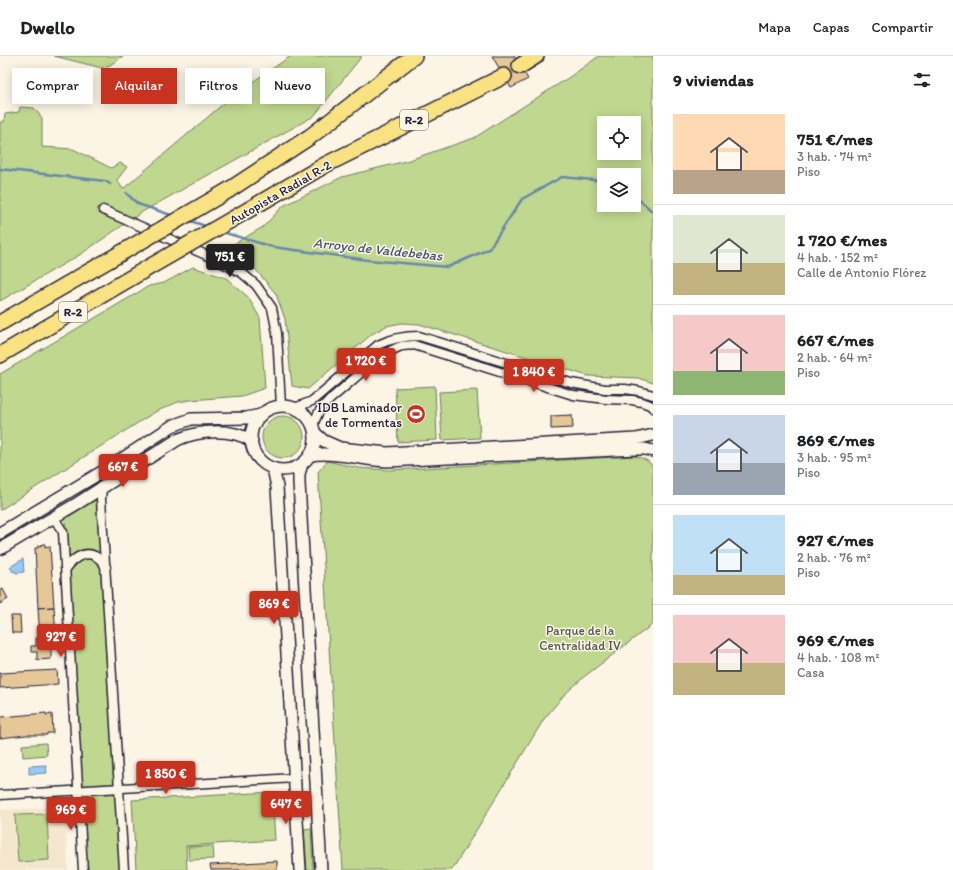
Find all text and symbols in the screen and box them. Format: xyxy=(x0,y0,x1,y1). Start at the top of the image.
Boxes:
text: Dwello xyxy=(20,16,75,39)
text: Mapa xyxy=(758,19,791,36)
text: Capas xyxy=(813,19,850,36)
text: Compartir xyxy=(872,19,933,36)
chip: Comprar xyxy=(12,68,93,104)
chip: Alquilar xyxy=(101,68,177,104)
chip: Filtros xyxy=(185,68,252,104)
chip: Nuevo xyxy=(260,68,325,104)
icon: filters xyxy=(911,69,933,91)
text: 9 viviendas xyxy=(673,70,754,90)
road number: R-2 xyxy=(400,110,428,130)
map controls xyxy=(597,116,641,212)
button: locate xyxy=(597,116,641,160)
text: 751 €/mes xyxy=(797,129,873,149)
icon: home xyxy=(705,130,753,178)
text: 3 hab. · 74 m² xyxy=(797,149,872,164)
street label: Autopista Radial R-2 xyxy=(227,157,334,228)
text: Piso xyxy=(797,164,820,179)
button: layers xyxy=(597,168,641,212)
text: 1 720 €/mes xyxy=(797,230,887,250)
icon: home xyxy=(705,231,753,279)
water label: Arroyo de Valdebebas xyxy=(313,234,444,265)
pin: 751 € xyxy=(202,244,258,278)
text: 751 € xyxy=(215,249,245,264)
text: 4 hab. · 152 m² xyxy=(797,250,878,265)
text: Calle de Antonio Flórez xyxy=(797,265,926,280)
road number: R-2 xyxy=(59,302,87,322)
text: 667 €/mes xyxy=(797,330,874,350)
icon: home xyxy=(705,331,753,379)
pin: 1 720 € xyxy=(329,348,403,382)
text: 2 hab. · 64 m² xyxy=(797,350,872,365)
text: 1 720 € xyxy=(346,353,386,368)
pin: 1 840 € xyxy=(497,359,571,393)
text: 1 840 € xyxy=(513,364,555,379)
text: Piso xyxy=(797,365,820,380)
place label: IDB Laminador de Tormentas xyxy=(317,400,403,430)
sports icon: IDB Laminador de Tormentas xyxy=(405,403,427,425)
text: 869 €/mes xyxy=(797,430,875,450)
icon: home xyxy=(705,431,753,479)
text: 3 hab. · 95 m² xyxy=(797,450,871,465)
pin: 667 € xyxy=(95,454,151,488)
text: 667 € xyxy=(108,459,138,474)
text: Piso xyxy=(797,465,820,480)
text: 927 €/mes xyxy=(797,530,874,550)
icon: home xyxy=(705,531,753,579)
text: 2 hab. · 76 m² xyxy=(797,550,871,565)
text: Piso xyxy=(797,565,820,580)
pin: 869 € xyxy=(246,591,302,625)
text: 869 € xyxy=(258,596,290,611)
park label: Parque de la Centralidad IV xyxy=(539,623,621,653)
pin: 927 € xyxy=(33,624,89,658)
text: 927 € xyxy=(46,629,76,644)
text: 969 €/mes xyxy=(797,630,874,650)
icon: home xyxy=(705,631,753,679)
text: 4 hab. · 108 m² xyxy=(797,650,880,665)
text: Casa xyxy=(797,665,824,680)
pin: 1 850 € xyxy=(129,761,203,795)
text: 1 850 € xyxy=(145,766,187,781)
pin: 647 € xyxy=(258,791,314,825)
text: 647 € xyxy=(270,796,302,811)
pin: 969 € xyxy=(43,797,99,831)
text: 969 € xyxy=(56,802,86,817)

